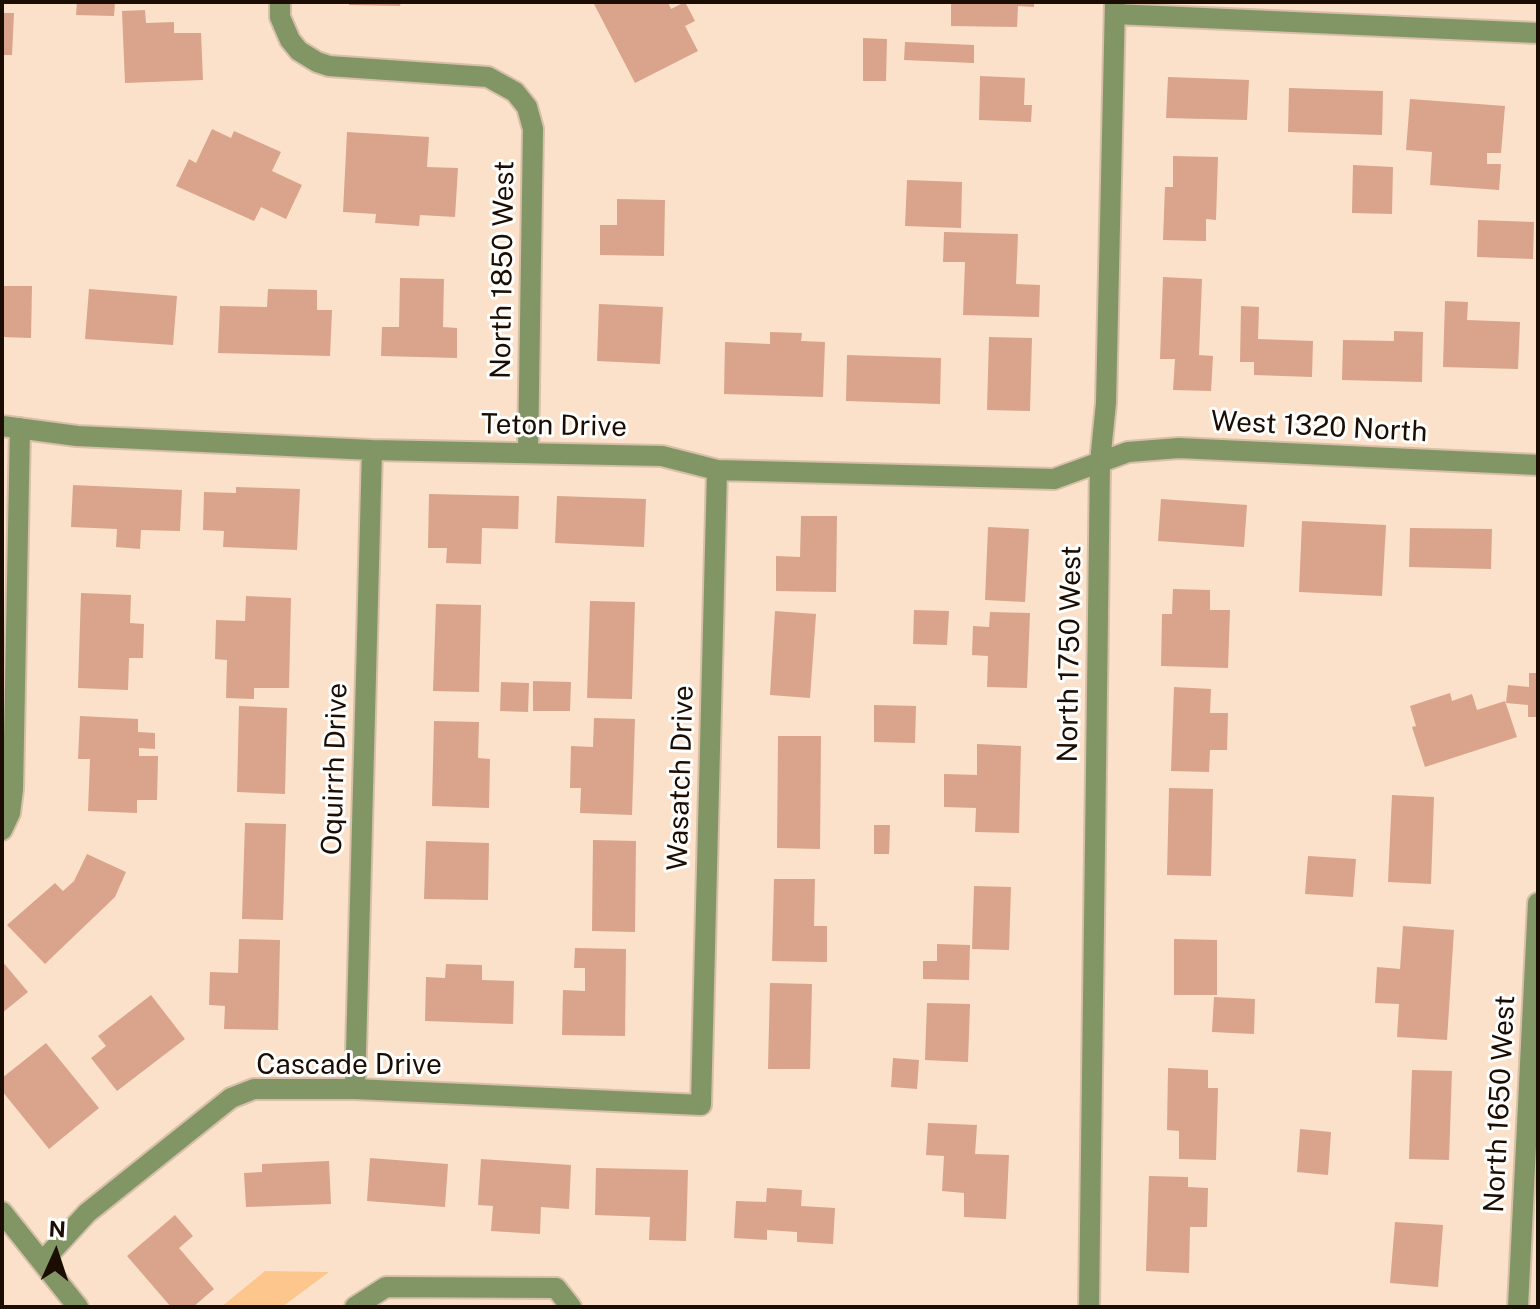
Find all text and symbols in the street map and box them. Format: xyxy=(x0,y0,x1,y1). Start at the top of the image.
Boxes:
street label: North 1850 West xyxy=(484,160,522,380)
street label: West 1320 North xyxy=(1210,405,1428,449)
street label: Teton Drive xyxy=(481,408,627,444)
street label: North 1750 West xyxy=(1051,545,1089,763)
street label: Oquirrh Drive xyxy=(315,682,355,856)
street label: Wasatch Drive xyxy=(661,685,701,871)
street label: North 1650 West xyxy=(1478,994,1522,1214)
street label: Cascade Drive xyxy=(256,1048,442,1082)
north arrow xyxy=(16,1213,96,1293)
text: N xyxy=(48,1216,67,1242)

